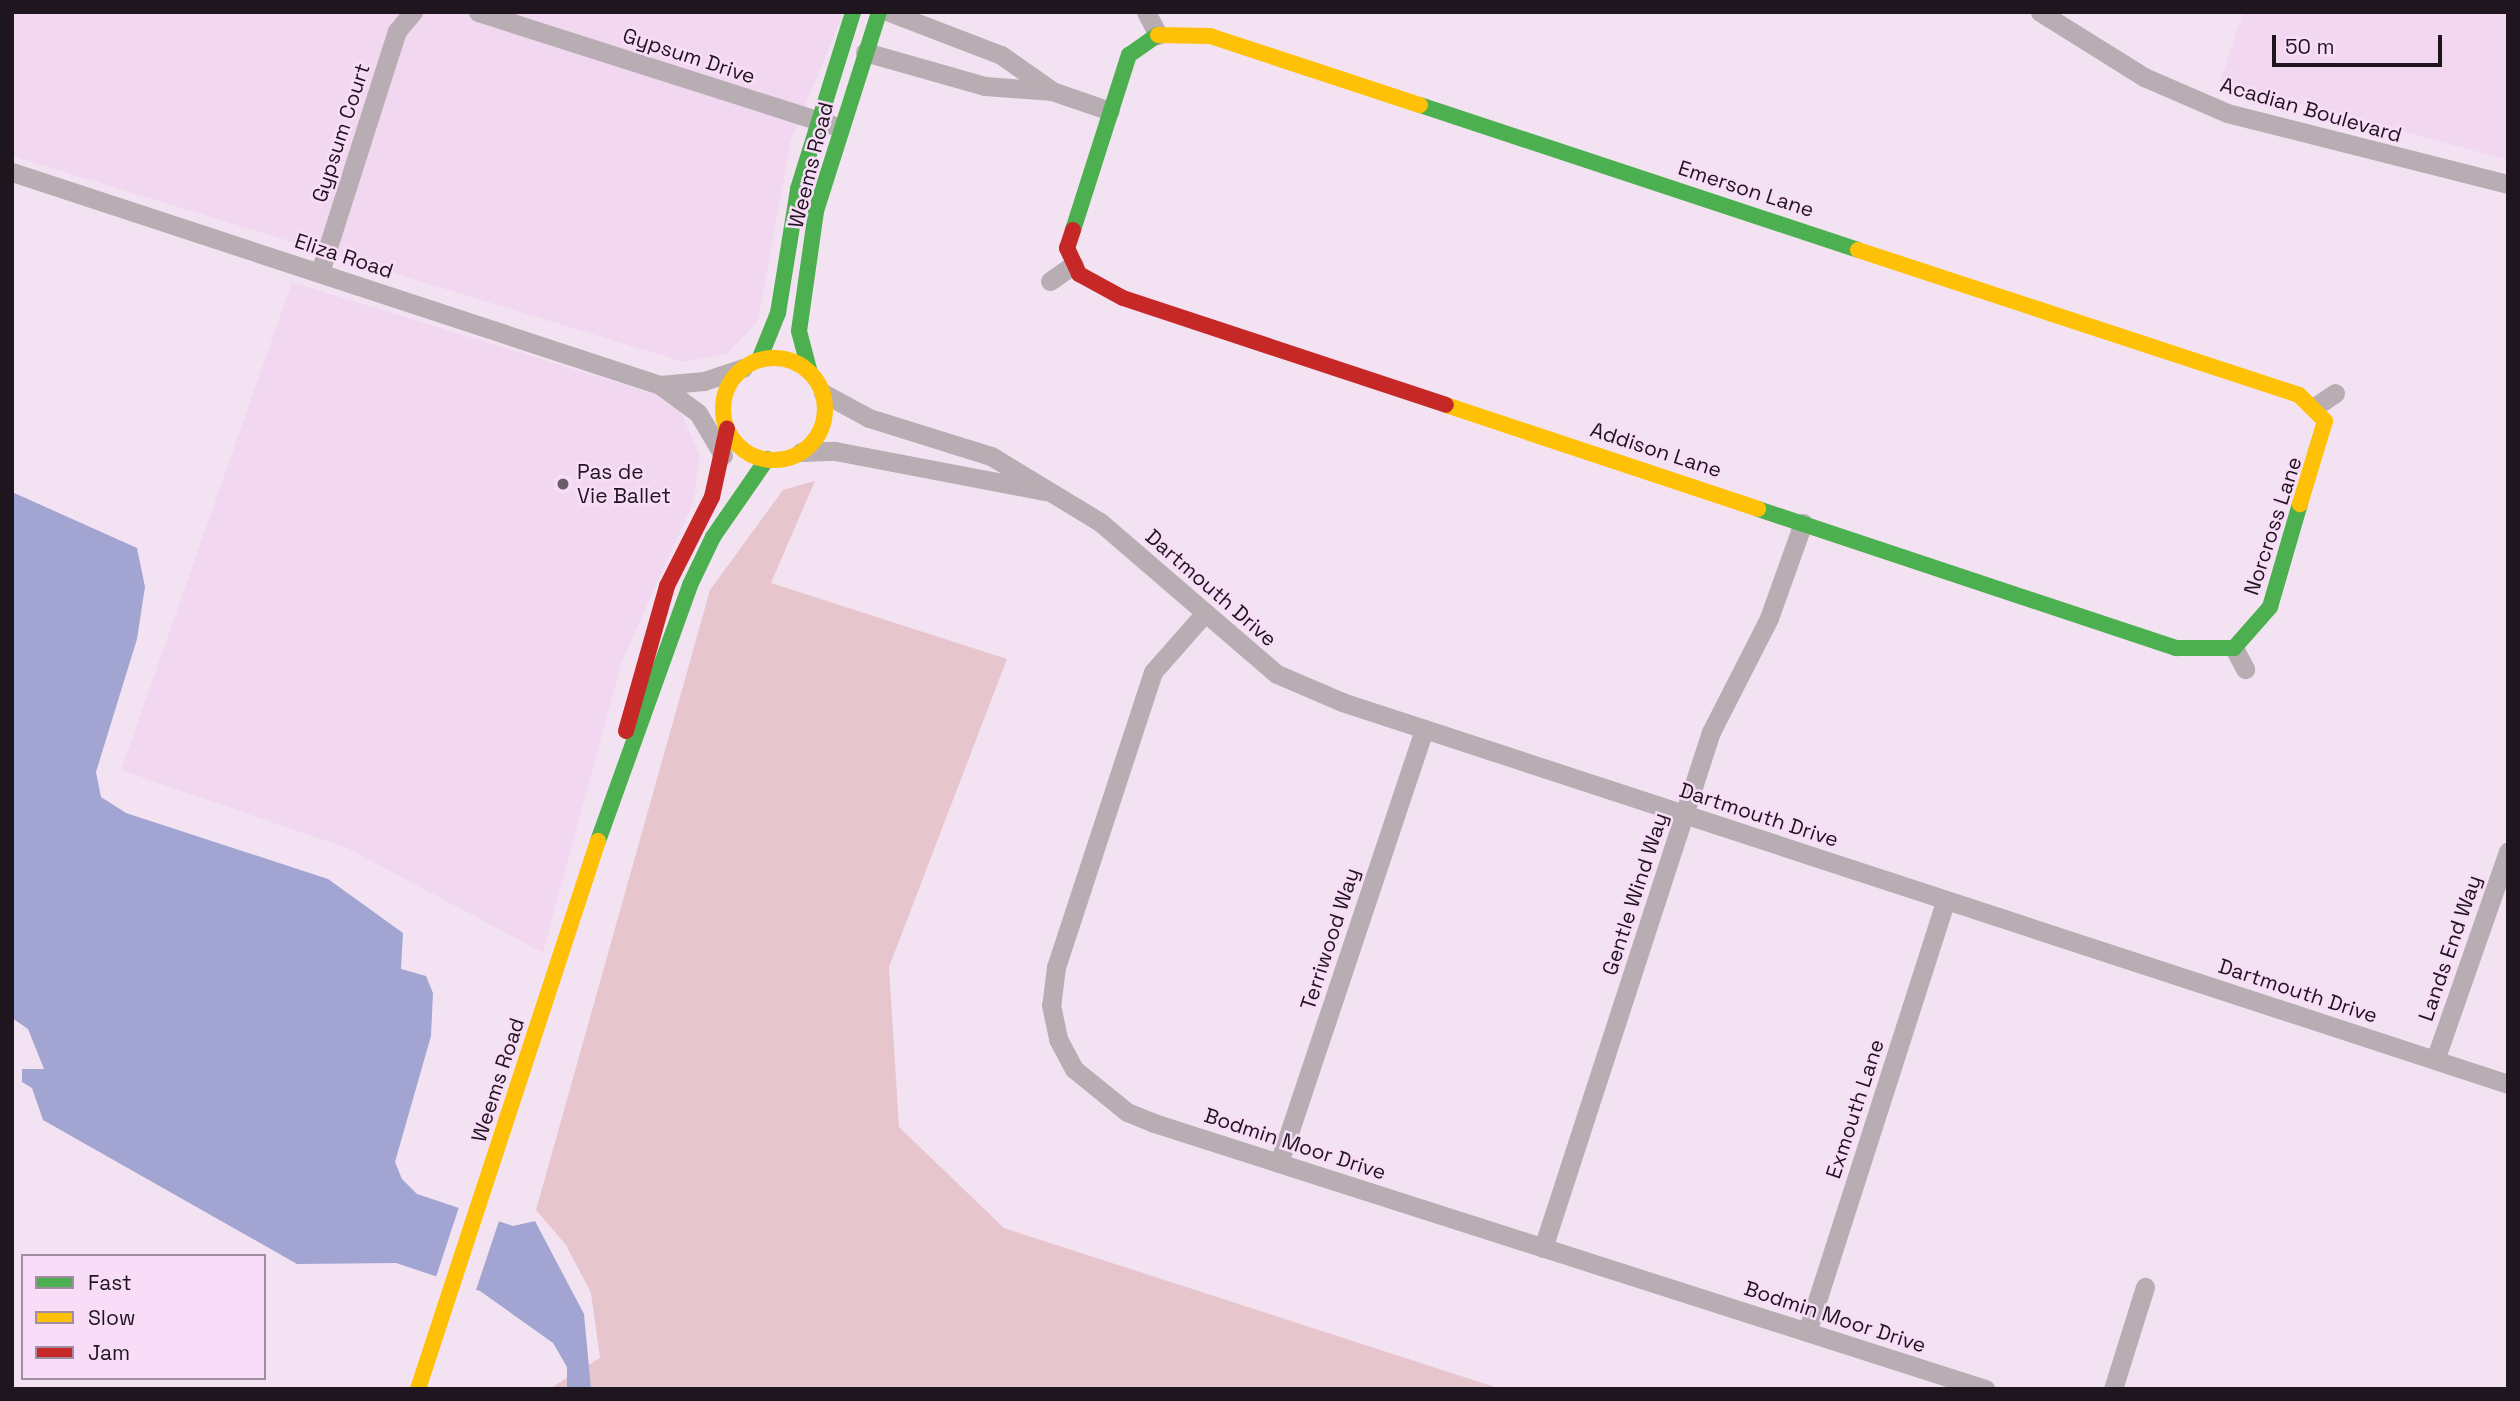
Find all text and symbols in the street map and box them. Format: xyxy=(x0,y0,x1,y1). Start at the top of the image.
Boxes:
scale bar xyxy=(2275,21,2445,65)
street label: Gypsum Drive xyxy=(620,23,758,89)
text: 50 m xyxy=(2285,33,2335,60)
street label: Gypsum Court xyxy=(307,60,375,206)
street label: Acadian Boulevard xyxy=(2217,72,2405,148)
street label: Weems Road xyxy=(783,99,839,231)
street label: Emerson Lane xyxy=(1675,155,1817,223)
street label: Eliza Road xyxy=(292,228,396,284)
street label: Addison Lane xyxy=(1587,417,1725,483)
street label: Norcross Lane xyxy=(2239,454,2307,598)
place label: Pas de Vie Ballet xyxy=(577,459,671,509)
marker: Pas de Vie Ballet xyxy=(555,476,571,492)
street label: Dartmouth Drive xyxy=(1140,524,1282,652)
street label: Dartmouth Drive xyxy=(1676,777,1842,853)
street label: Gentle Wind Way xyxy=(1597,809,1673,979)
street label: Terriwood Way xyxy=(1295,865,1365,1013)
street label: Lands End Way xyxy=(2413,872,2487,1024)
street label: Dartmouth Drive xyxy=(2215,953,2381,1029)
street label: Weems Road xyxy=(466,1015,530,1145)
street label: Exmouth Lane xyxy=(1821,1036,1889,1182)
street label: Bodmin Moor Drive xyxy=(1201,1103,1389,1185)
legend xyxy=(21,1254,266,1380)
text: Fast xyxy=(88,1269,132,1296)
street label: Bodmin Moor Drive xyxy=(1741,1276,1929,1358)
text: Slow xyxy=(88,1304,136,1331)
text: Jam xyxy=(88,1339,130,1366)

